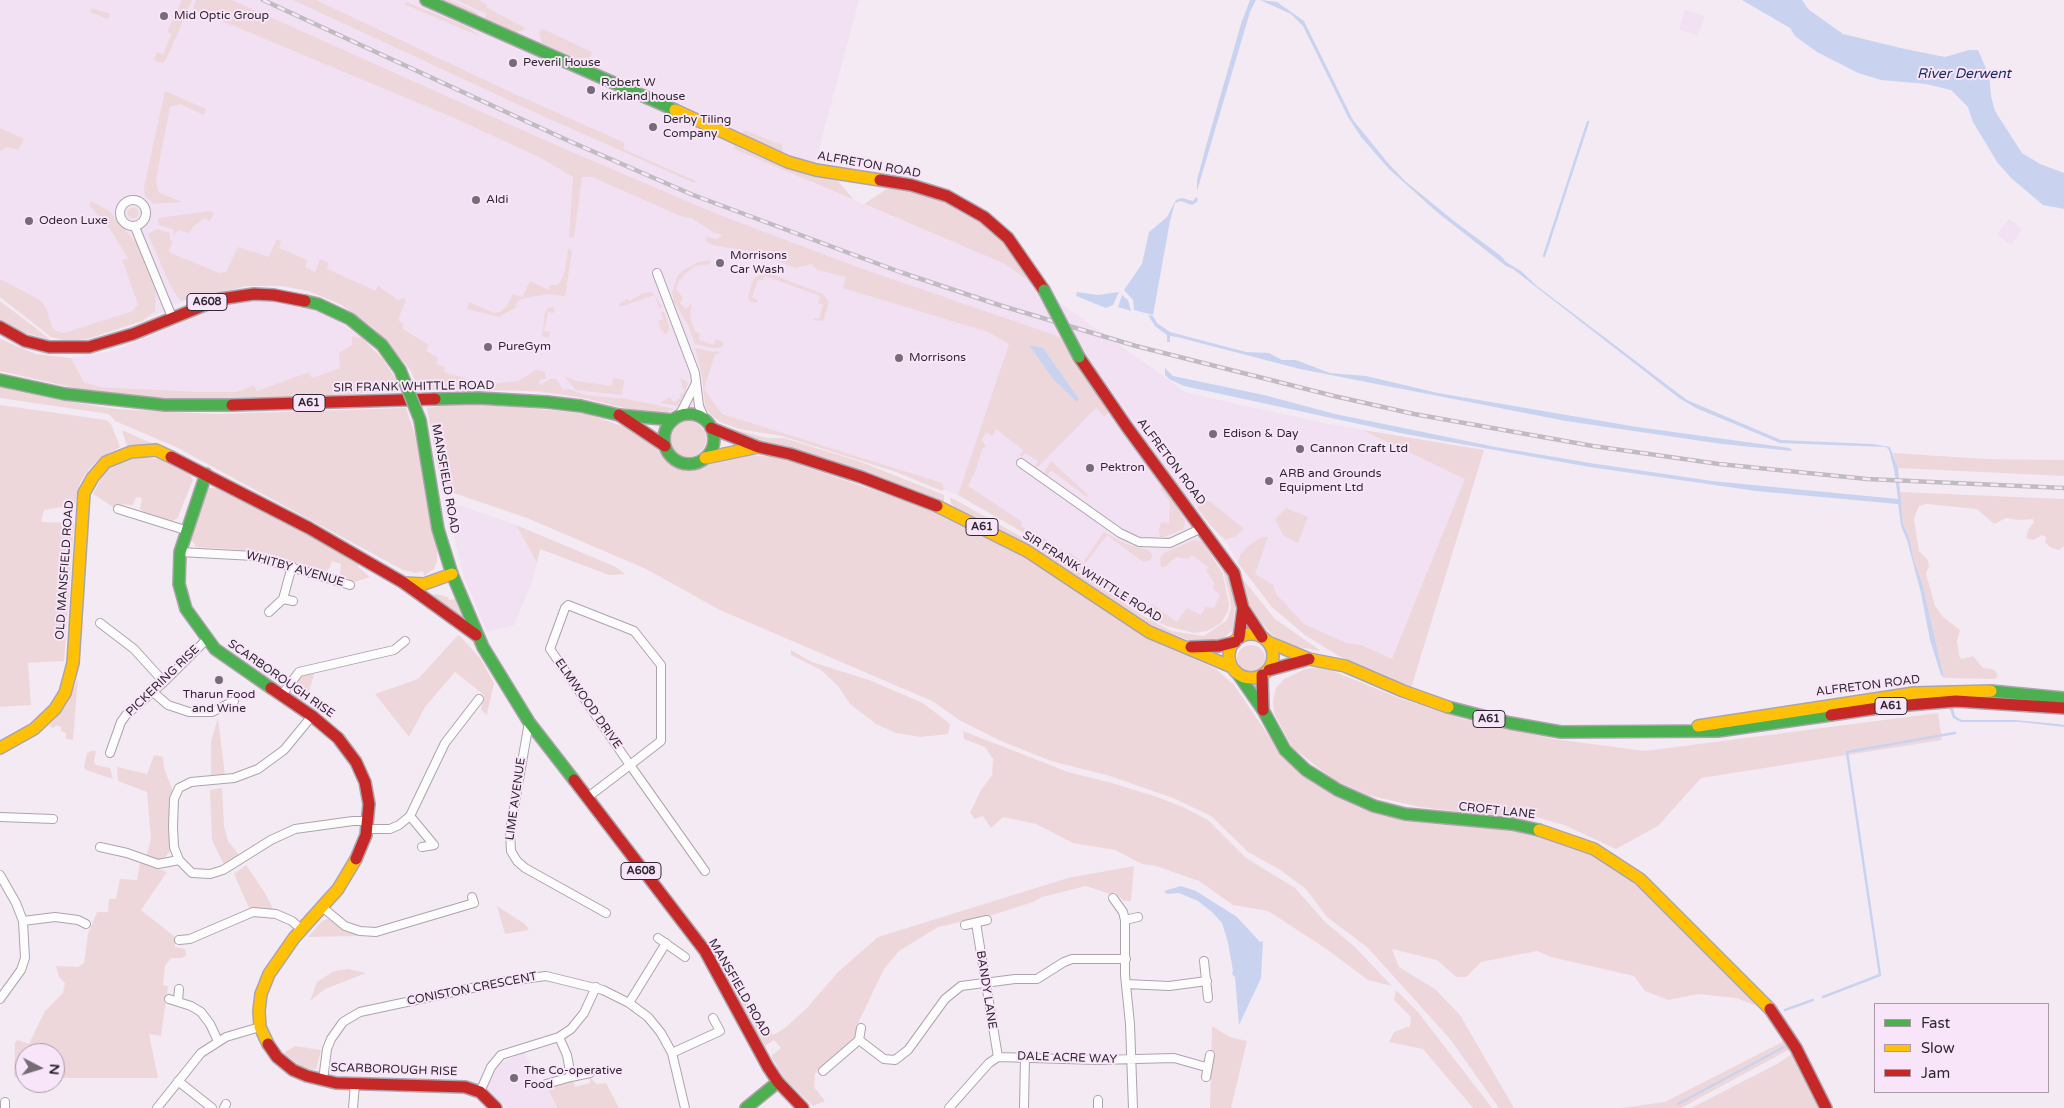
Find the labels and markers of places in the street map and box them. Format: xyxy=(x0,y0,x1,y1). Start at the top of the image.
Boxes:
place label: Mid Optic Group xyxy=(174,9,269,23)
marker: Mid Optic Group xyxy=(158,10,170,22)
place label: Peveril House xyxy=(523,56,600,70)
marker: Peveril House xyxy=(507,57,519,69)
place label: Robert W Kirkland house xyxy=(601,76,685,104)
marker: Robert W Kirkland house xyxy=(585,84,597,96)
place label: Derby Tiling Company xyxy=(663,113,731,141)
marker: Derby Tiling Company xyxy=(647,121,659,133)
place label: Aldi xyxy=(486,193,508,207)
marker: Aldi xyxy=(470,194,482,206)
place label: Odeon Luxe xyxy=(39,214,108,228)
marker: Odeon Luxe xyxy=(23,215,35,227)
place label: Morrisons Car Wash xyxy=(730,249,787,277)
marker: Morrisons Car Wash xyxy=(714,257,726,269)
place label: PureGym xyxy=(498,340,551,354)
marker: PureGym xyxy=(482,341,494,353)
place label: Morrisons xyxy=(909,351,966,365)
marker: Morrisons xyxy=(893,352,905,364)
place label: Edison & Day xyxy=(1223,427,1298,441)
marker: Edison & Day xyxy=(1207,428,1219,440)
place label: Cannon Craft Ltd xyxy=(1310,442,1408,456)
marker: Cannon Craft Ltd xyxy=(1294,443,1306,455)
place label: Pektron xyxy=(1100,461,1145,475)
marker: Pektron xyxy=(1084,462,1096,474)
place label: ARB and Grounds Equipment Ltd xyxy=(1279,467,1381,495)
marker: ARB and Grounds Equipment Ltd xyxy=(1263,475,1275,487)
marker: Tharun Food and Wine xyxy=(213,674,225,686)
place label: Tharun Food and Wine xyxy=(183,688,255,716)
place label: The Co-operative Food xyxy=(524,1064,622,1092)
marker: The Co-operative Food xyxy=(508,1072,520,1084)

